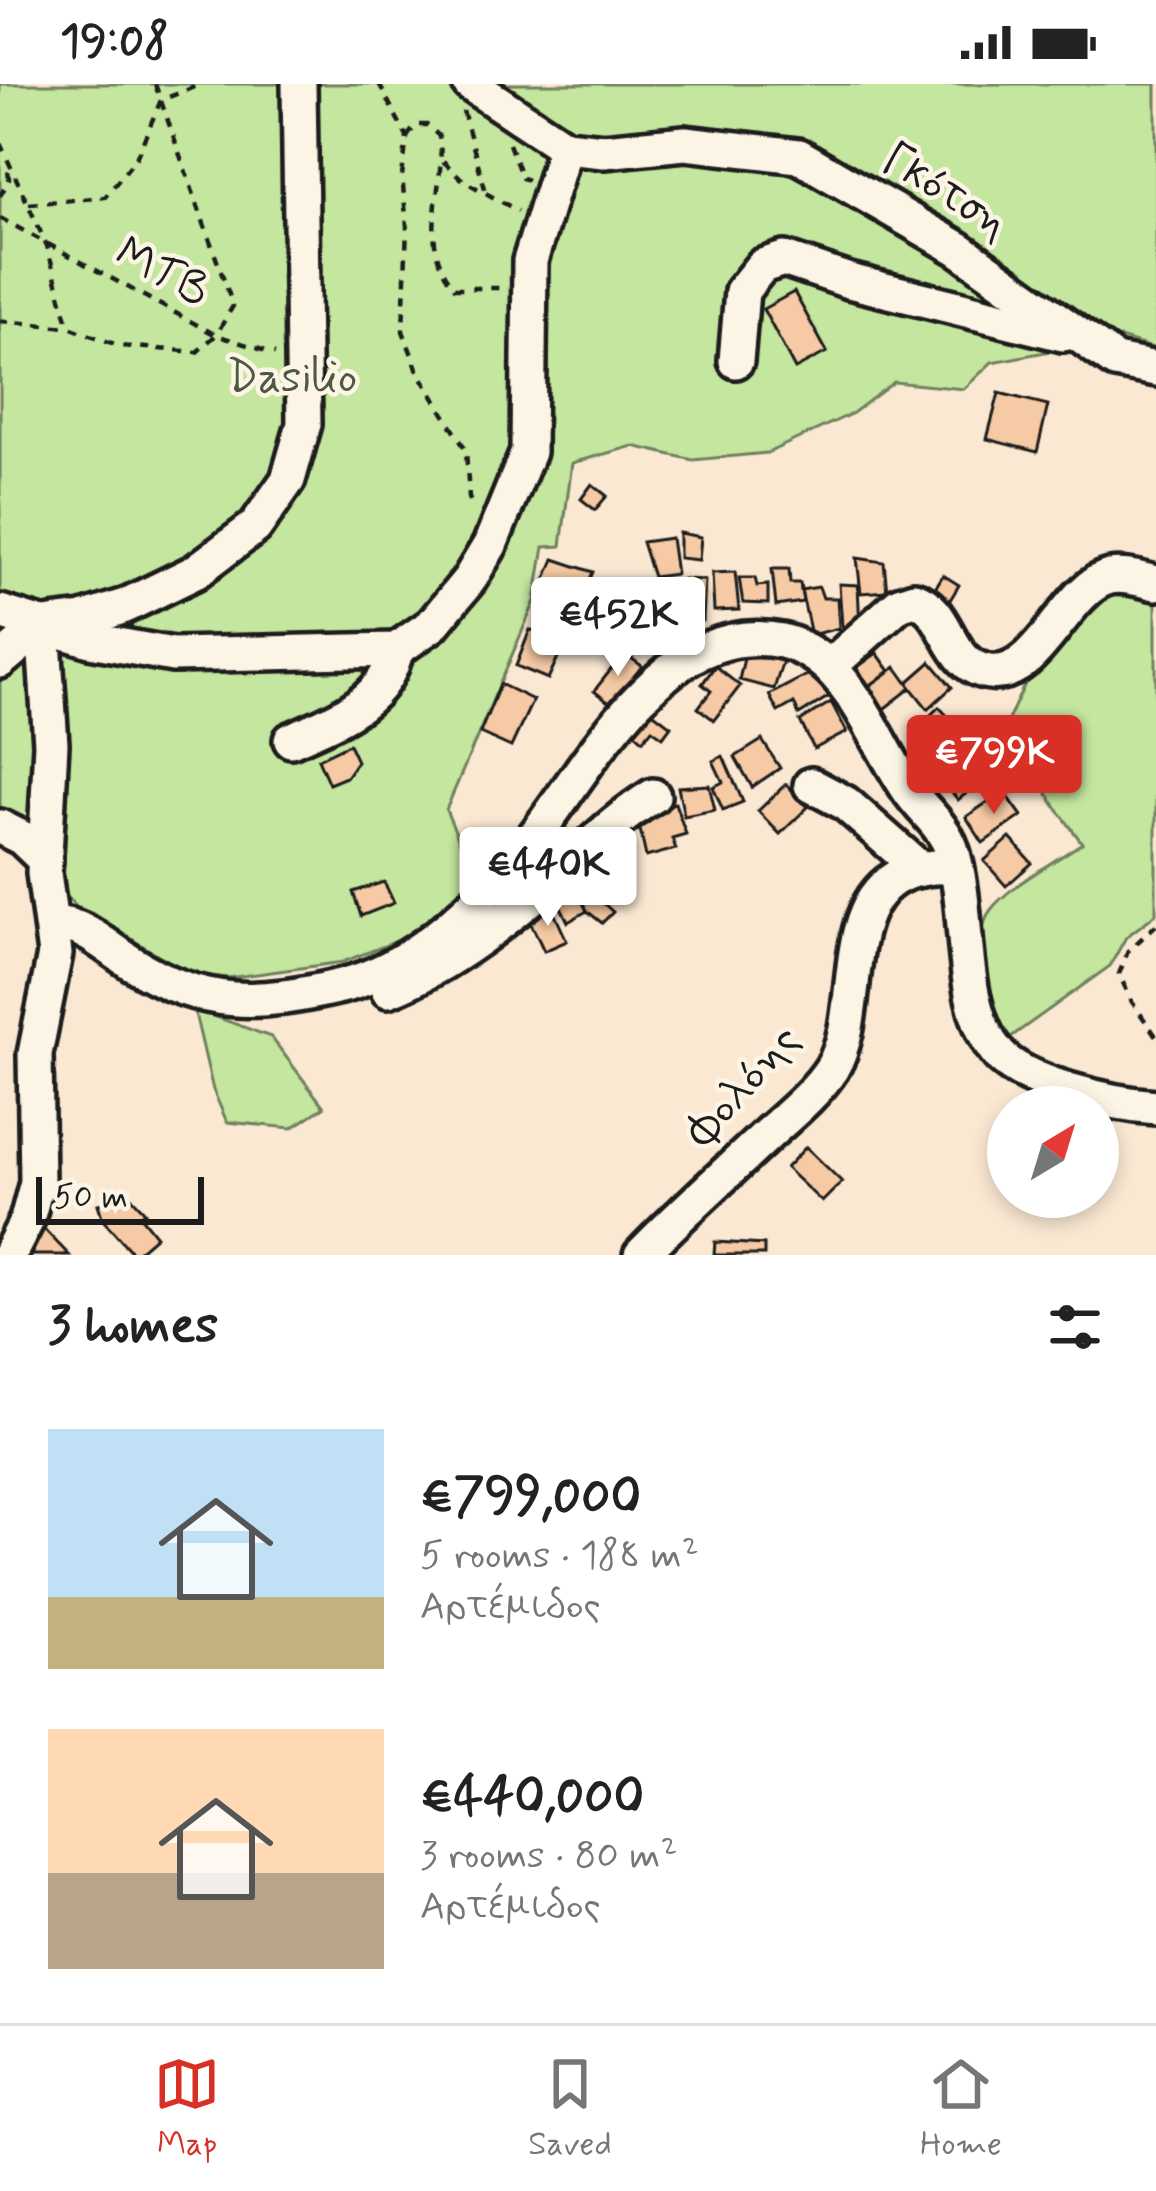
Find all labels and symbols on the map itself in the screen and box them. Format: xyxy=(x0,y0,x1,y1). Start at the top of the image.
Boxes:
street label: Γκότση xyxy=(870,130,1020,254)
street label: MTB xyxy=(105,224,219,322)
park label: Dasilio xyxy=(227,349,357,408)
pin: €452K xyxy=(534,577,702,679)
pin: €799K xyxy=(910,715,1078,817)
pin: €440K xyxy=(464,827,632,929)
street label: Φολόης xyxy=(672,1012,814,1161)
north arrow xyxy=(987,1086,1119,1218)
scale bar xyxy=(36,1171,204,1224)

